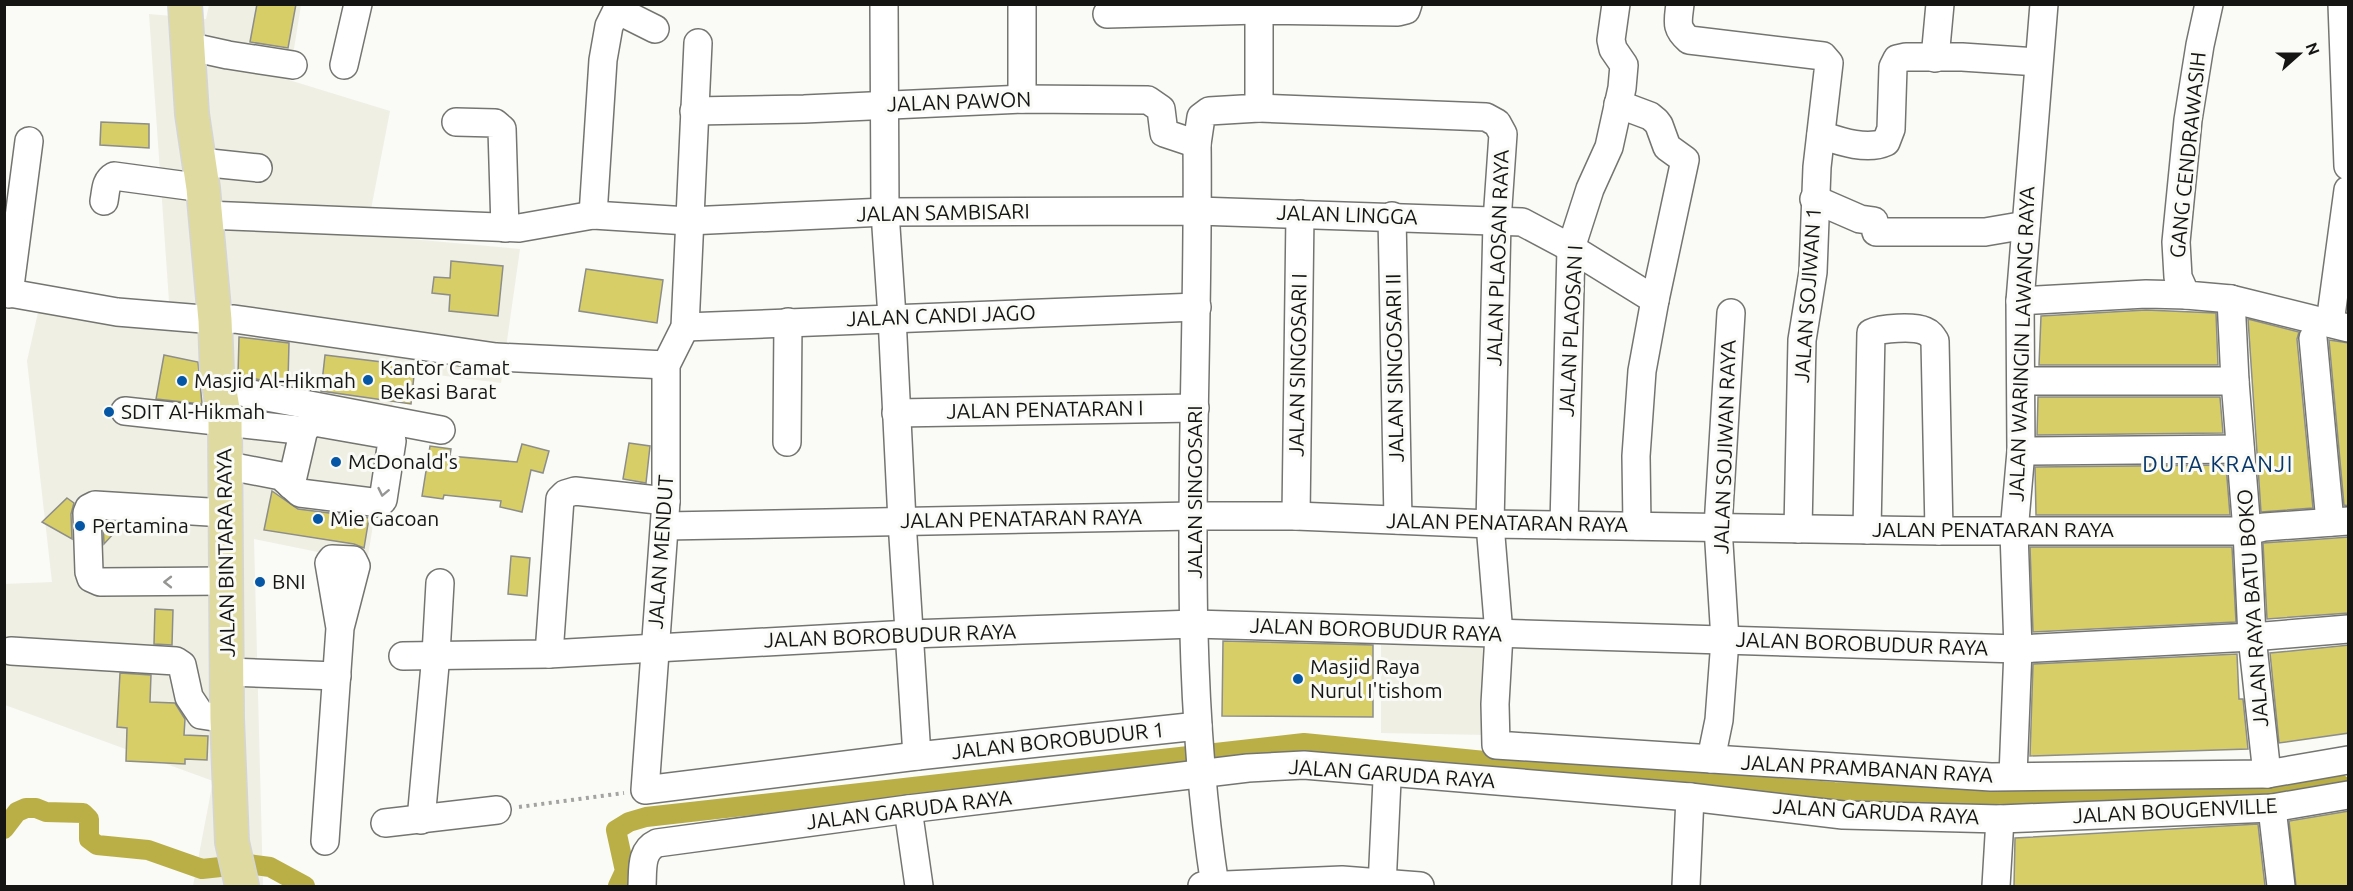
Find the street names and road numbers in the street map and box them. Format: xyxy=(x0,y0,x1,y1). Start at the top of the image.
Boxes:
street label: GANG CENDRAWASIH xyxy=(2164,51,2210,259)
street label: JALAN PAWON xyxy=(886,86,1032,116)
street label: JALAN PLAOSAN RAYA xyxy=(1481,149,1513,367)
street label: JALAN WARINGIN LAWANG RAYA xyxy=(2004,186,2039,502)
street label: JALAN SAMBISARI xyxy=(856,198,1030,226)
street label: JALAN LINGGA xyxy=(1276,200,1418,228)
street label: JALAN SOJIWAN 1 xyxy=(1789,206,1825,383)
street label: JALAN PLAOSAN I xyxy=(1554,244,1586,417)
street label: JALAN SINGOSARI I xyxy=(1283,273,1311,457)
street label: JALAN SINGOSARI II xyxy=(1380,273,1408,463)
street label: JALAN CANDI JAGO xyxy=(846,300,1036,330)
street label: JALAN SOJIWAN RAYA xyxy=(1708,339,1740,554)
street label: JALAN PENATARAN I xyxy=(946,395,1144,423)
street label: JALAN SINGOSARI xyxy=(1182,405,1206,579)
street label: JALAN BINTARA RAYA xyxy=(211,448,239,658)
street label: JALAN MENDUT xyxy=(643,474,677,630)
street label: JALAN RAYA BATU BOKO xyxy=(2232,488,2272,728)
street label: JALAN PENATARAN RAYA xyxy=(900,504,1143,532)
street label: JALAN PENATARAN RAYA xyxy=(1386,508,1629,536)
street label: JALAN PENATARAN RAYA xyxy=(1872,517,2114,541)
street label: JALAN BOROBUDUR RAYA xyxy=(1249,613,1503,645)
street label: JALAN BOROBUDUR RAYA xyxy=(763,619,1017,651)
street label: JALAN BOROBUDUR RAYA xyxy=(1735,627,1989,659)
street label: JALAN BOROBUDUR 1 xyxy=(950,717,1166,763)
street label: JALAN PRAMBANAN RAYA xyxy=(1740,749,1994,787)
street label: JALAN GARUDA RAYA xyxy=(1288,754,1496,792)
street label: JALAN GARUDA RAYA xyxy=(805,784,1013,834)
street label: JALAN BOUGENVILLE xyxy=(2072,793,2278,827)
street label: JALAN GARUDA RAYA xyxy=(1772,794,1980,828)

